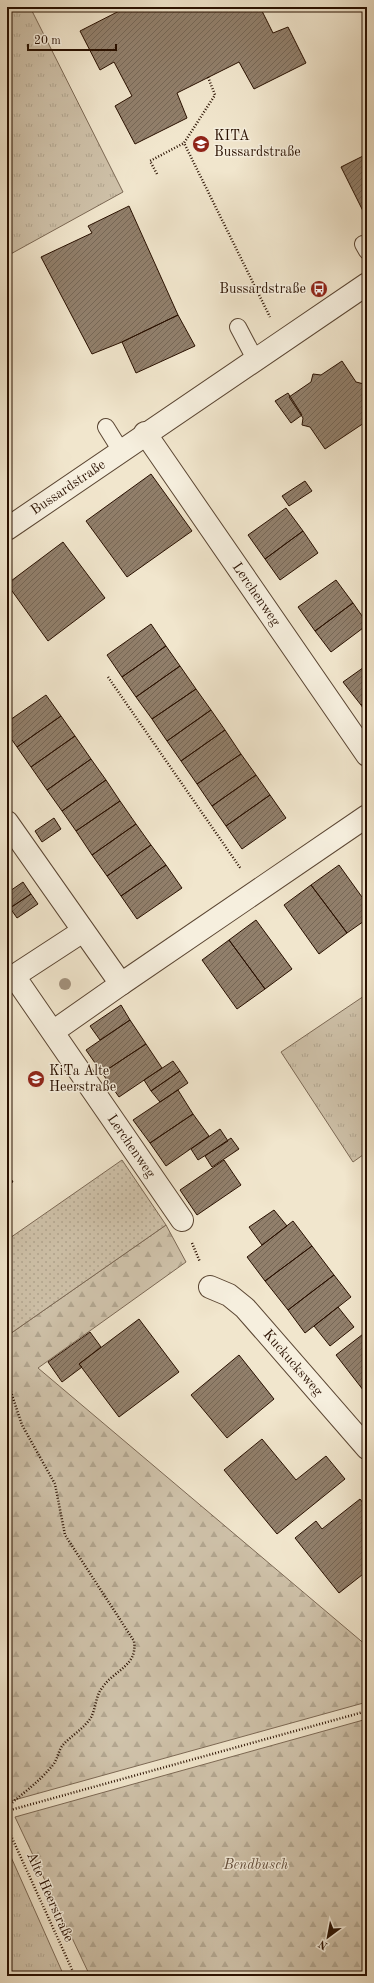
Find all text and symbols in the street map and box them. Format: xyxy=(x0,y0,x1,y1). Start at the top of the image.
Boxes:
scale bar xyxy=(28,26,116,52)
text: 20 m xyxy=(34,35,61,47)
place label: KITA Bussardstraße xyxy=(214,129,301,159)
school or university icon: KITA Bussardstraße xyxy=(191,134,211,154)
bus stop icon: Bussardstraße xyxy=(309,279,329,299)
place label: Bussardstraße xyxy=(219,282,306,296)
street label: Bussardstraße xyxy=(28,457,108,518)
street label: Lerchenweg xyxy=(230,560,283,629)
place label: KiTa Alte Heerstraße xyxy=(49,1064,116,1094)
school or university icon: KiTa Alte Heerstraße xyxy=(26,1069,46,1089)
street label: Lerchenweg xyxy=(105,1112,158,1181)
street label: Kuckucksweg xyxy=(260,1327,326,1399)
street label: Alte Heerstraße xyxy=(24,1850,76,1944)
park label: Bendbusch xyxy=(223,1858,288,1872)
north arrow xyxy=(308,1917,348,1957)
text: N xyxy=(317,1937,330,1951)

